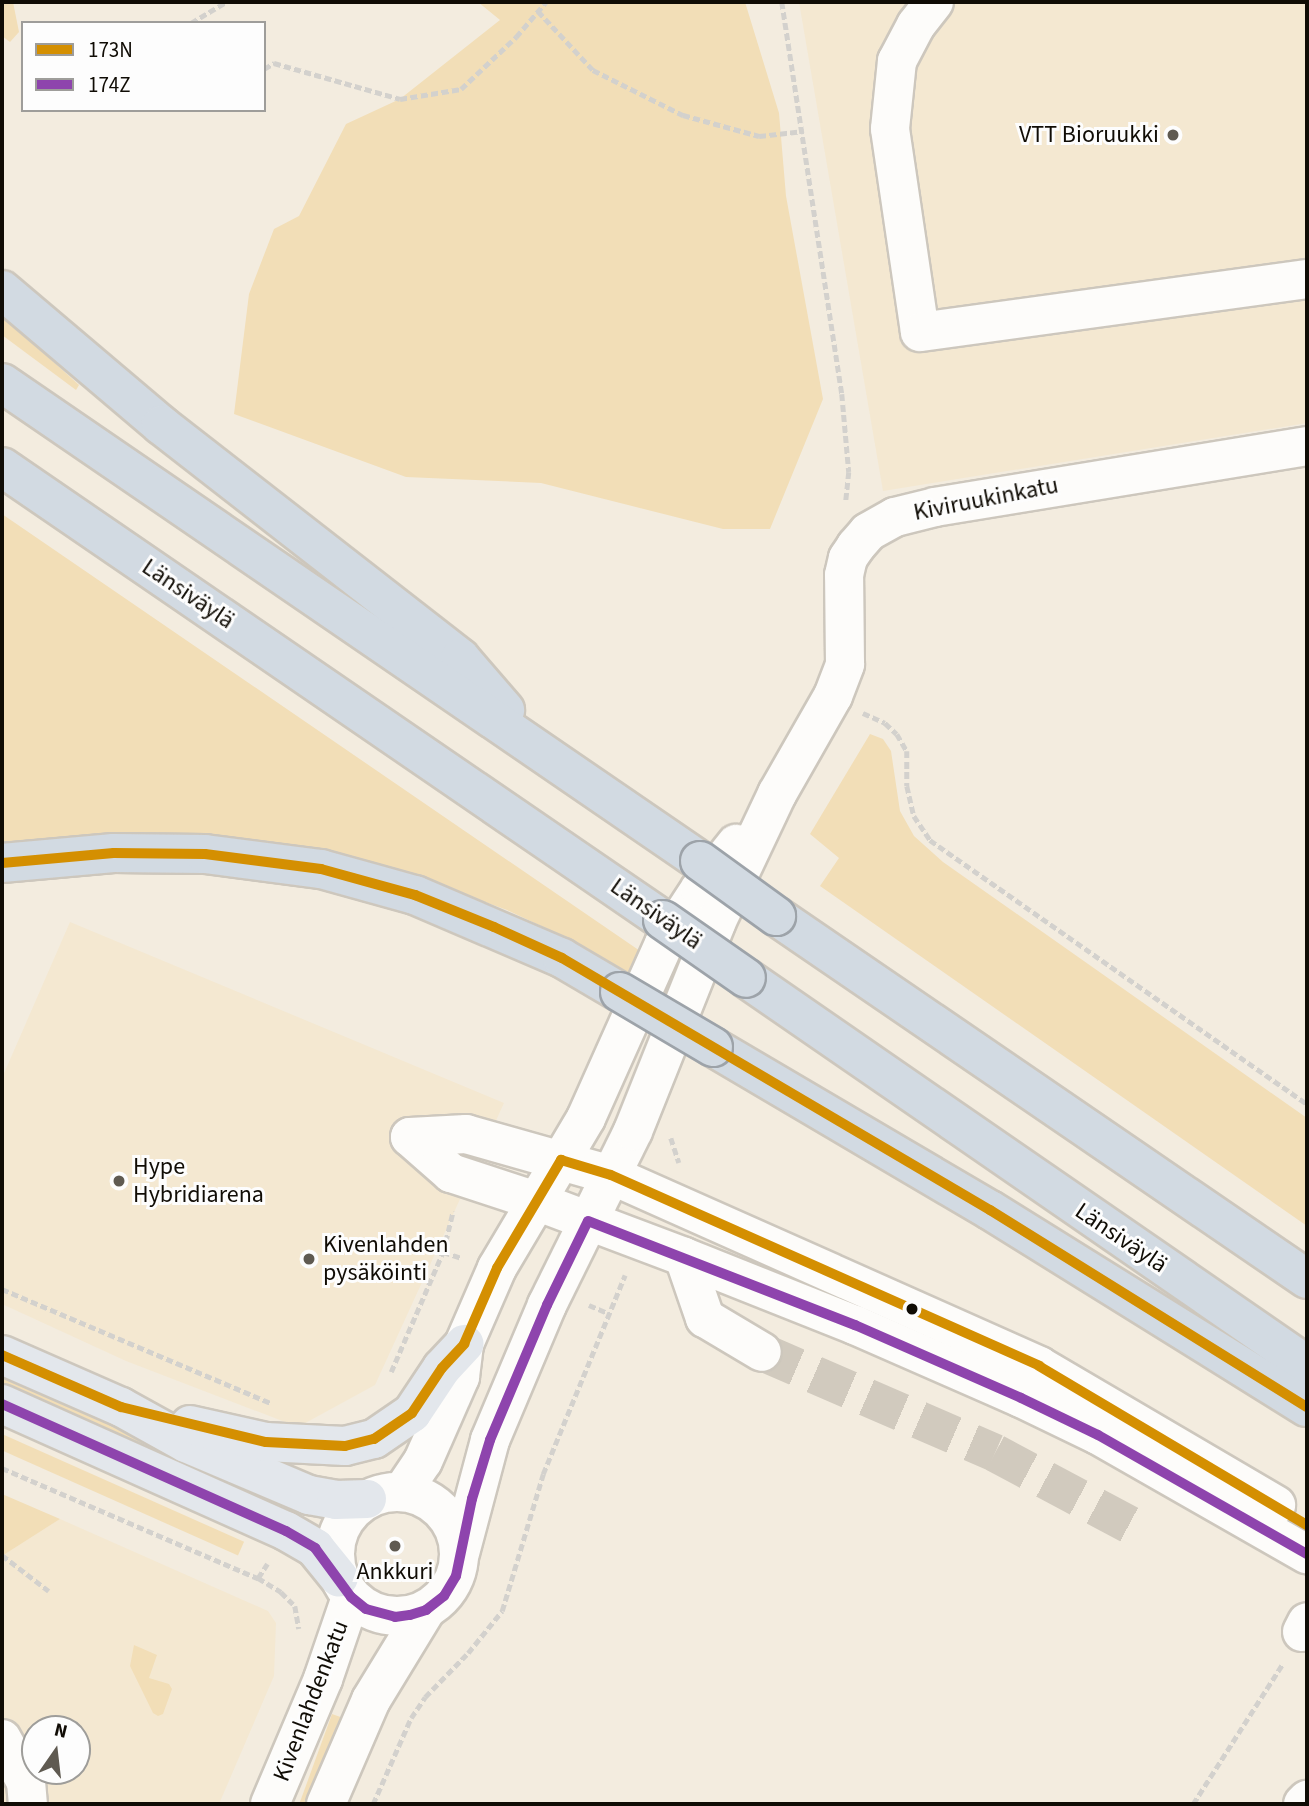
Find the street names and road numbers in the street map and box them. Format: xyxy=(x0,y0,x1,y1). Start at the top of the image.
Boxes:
street label: Kiviruukinkatu xyxy=(911,471,1061,527)
street label: Länsiväylä xyxy=(136,553,240,635)
street label: Länsiväylä xyxy=(605,872,707,956)
street label: Länsiväylä xyxy=(1069,1197,1173,1279)
street label: Kivenlahdenkatu xyxy=(267,1616,355,1786)

